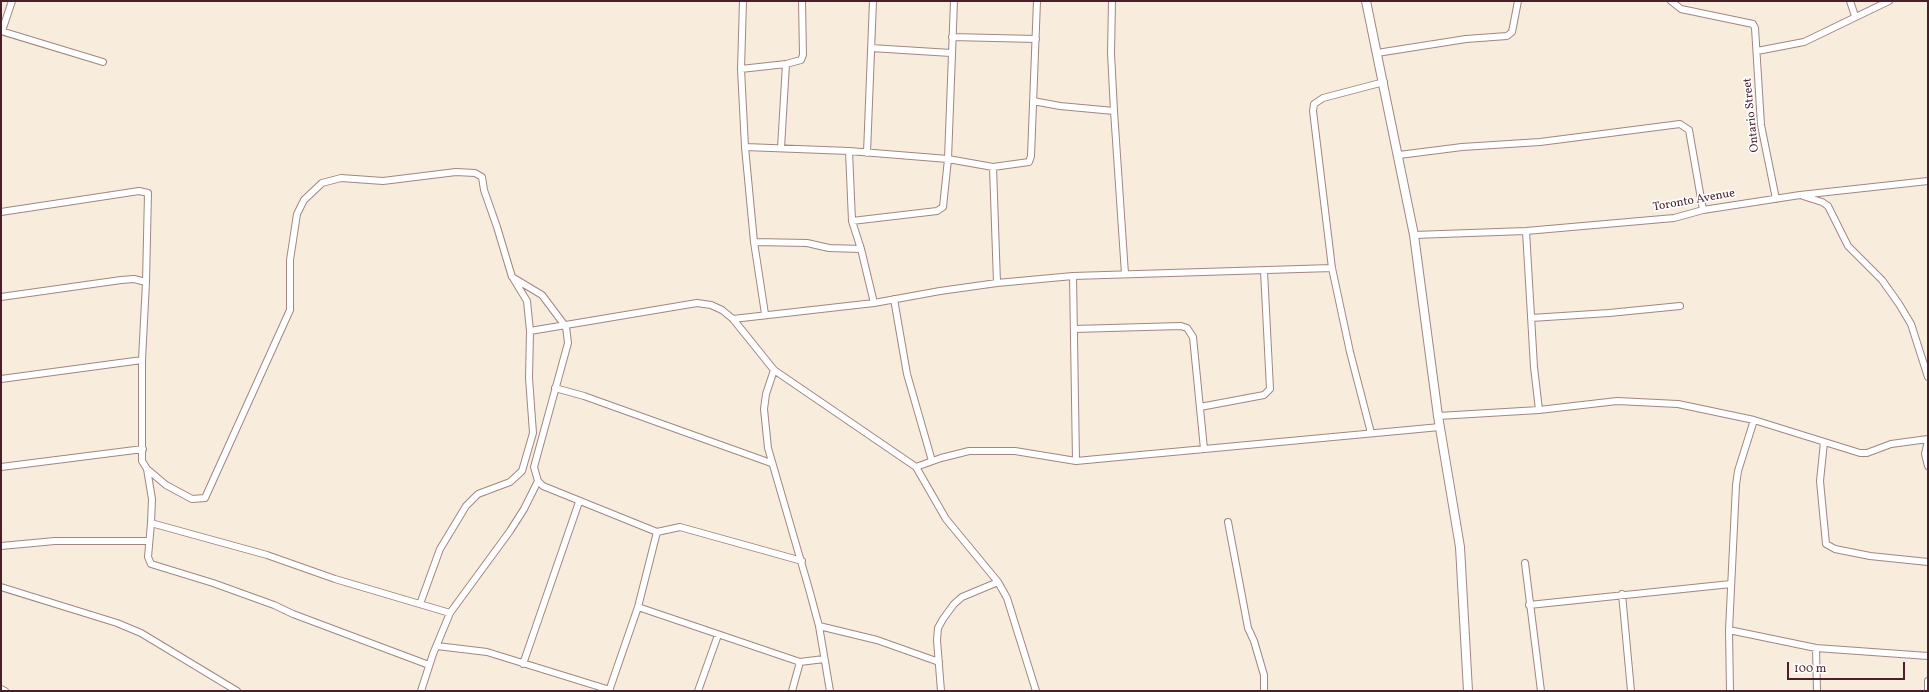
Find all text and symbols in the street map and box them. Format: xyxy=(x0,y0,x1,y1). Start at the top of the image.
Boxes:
street label: Ontario Street xyxy=(1741,77,1763,153)
street label: Toronto Avenue xyxy=(1652,187,1736,215)
scale bar xyxy=(1789,654,1907,680)
text: 100 m xyxy=(1794,661,1826,677)

